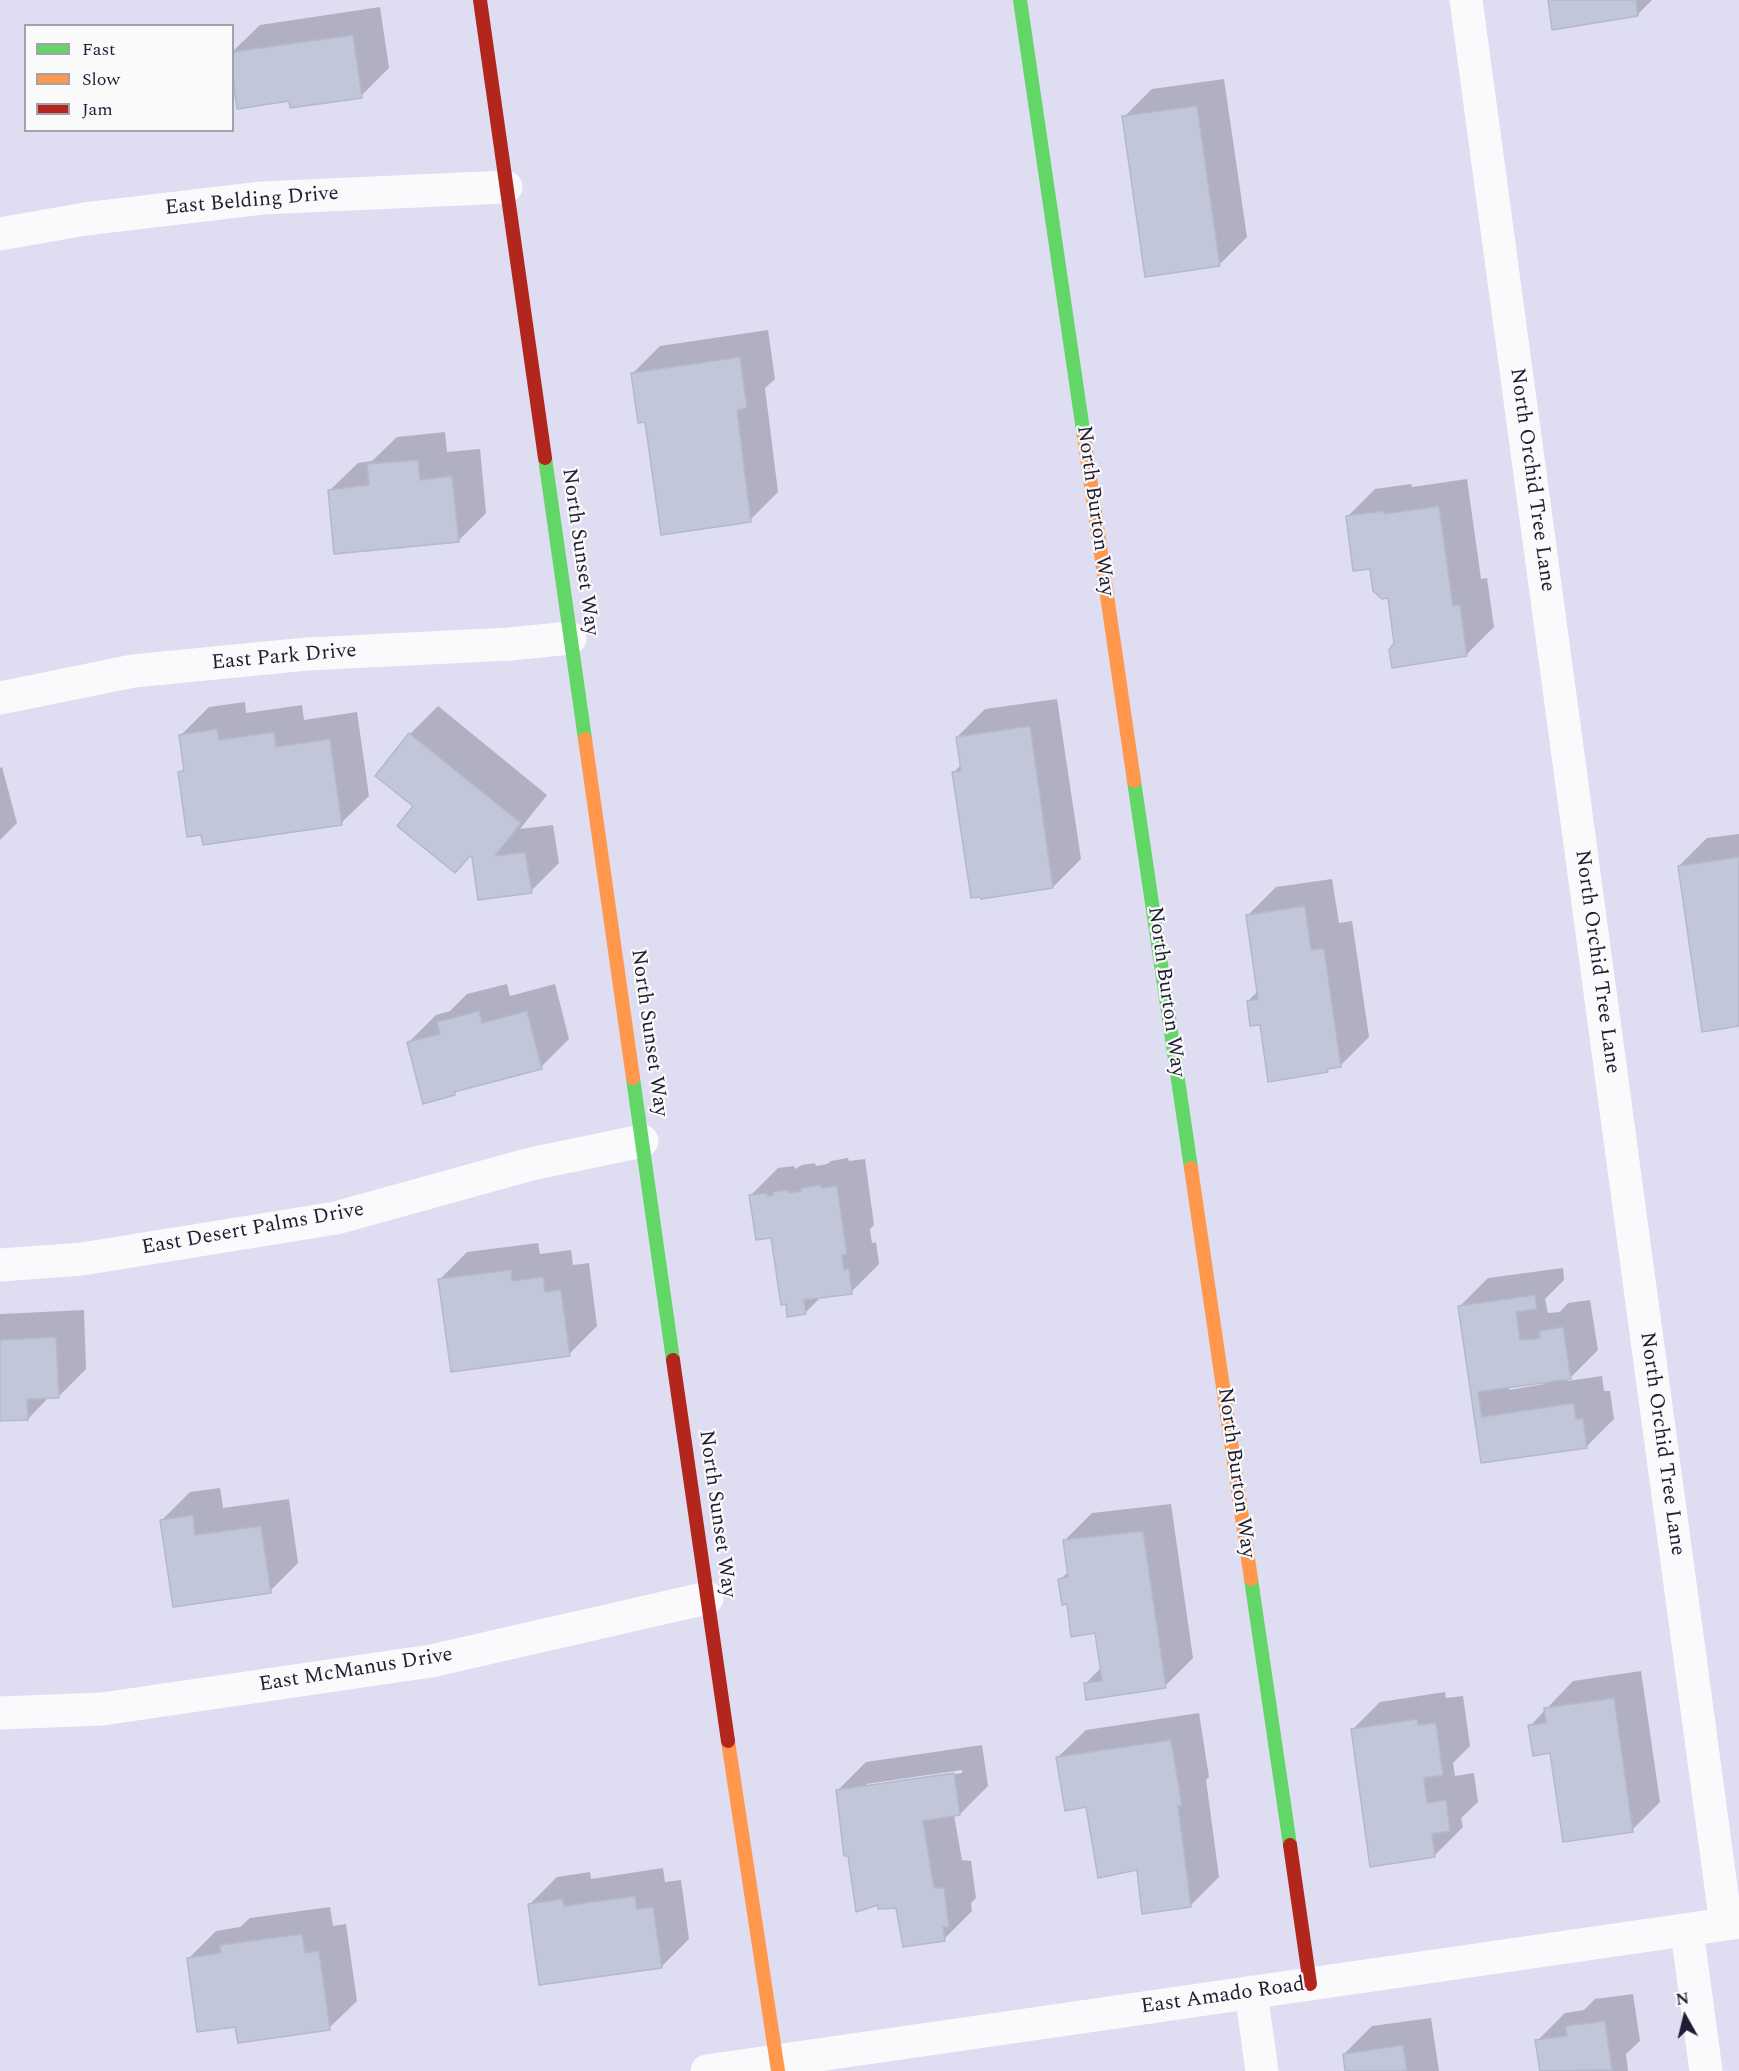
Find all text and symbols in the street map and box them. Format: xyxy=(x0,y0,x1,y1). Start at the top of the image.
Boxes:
legend xyxy=(24,24,234,132)
text: Fast xyxy=(82,36,115,63)
text: Slow xyxy=(82,66,120,93)
text: Jam xyxy=(82,96,113,123)
street label: East Belding Drive xyxy=(164,182,340,222)
street label: North Orchid Tree Lane xyxy=(1503,366,1559,594)
street label: North Burton Way xyxy=(1070,424,1118,598)
street label: North Sunset Way xyxy=(555,467,603,637)
street label: East Park Drive xyxy=(210,639,358,677)
street label: North Orchid Tree Lane xyxy=(1568,848,1624,1076)
street label: North Burton Way xyxy=(1141,905,1189,1079)
street label: North Sunset Way xyxy=(624,948,672,1118)
street label: East Desert Palms Drive xyxy=(140,1198,366,1262)
street label: North Orchid Tree Lane xyxy=(1633,1330,1689,1558)
street label: North Burton Way xyxy=(1211,1386,1259,1560)
street label: North Sunset Way xyxy=(692,1429,740,1599)
street label: East McManus Drive xyxy=(257,1643,455,1699)
street label: East Amado Road xyxy=(1139,1973,1307,2021)
text: N xyxy=(1674,1986,1691,2012)
north arrow xyxy=(1655,1987,1715,2047)

